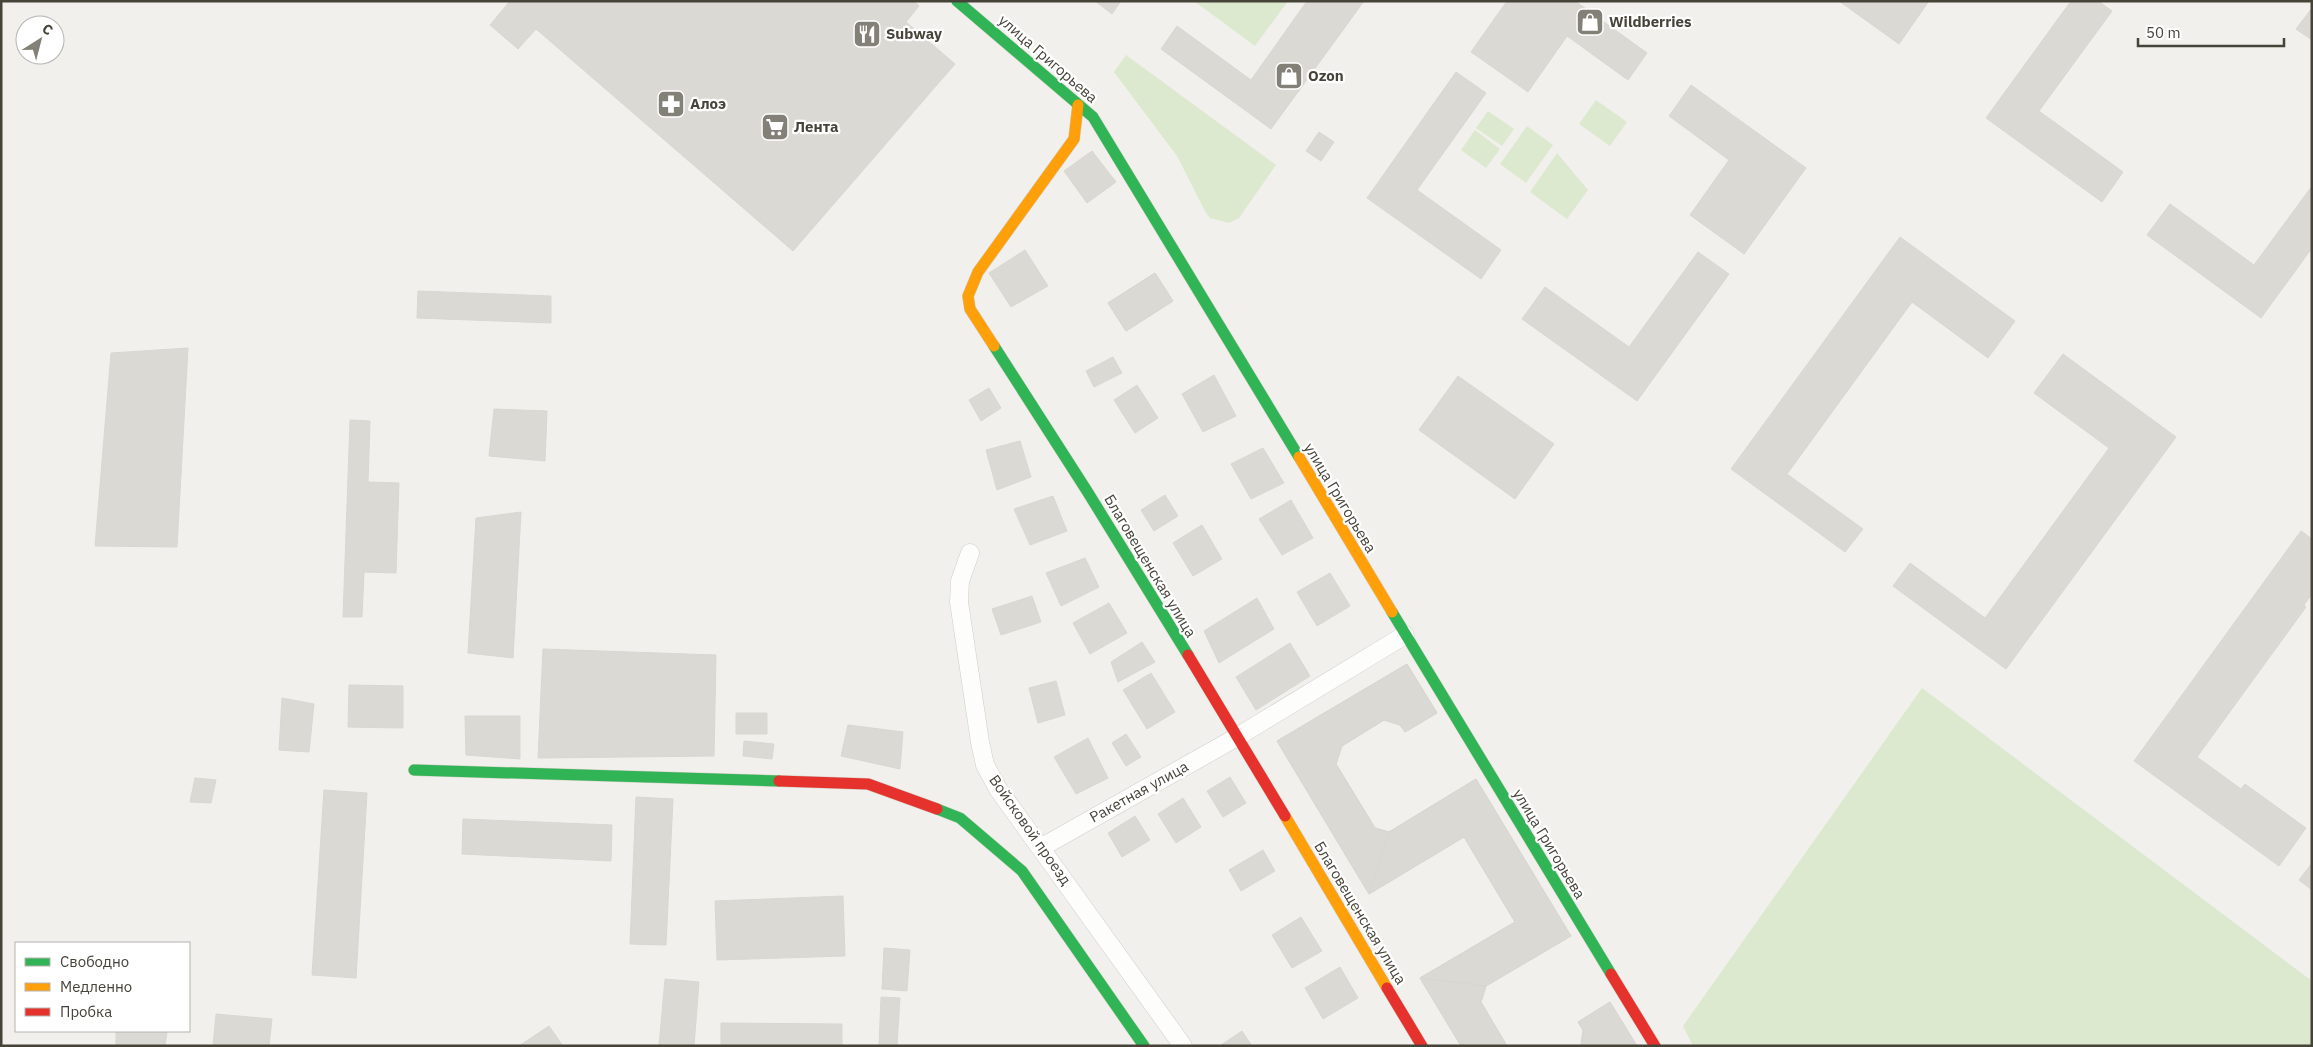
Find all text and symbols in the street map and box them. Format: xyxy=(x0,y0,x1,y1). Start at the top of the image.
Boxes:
shop icon: Wildberries xyxy=(1575,7,1605,37)
street label: улица Григорьева xyxy=(995,10,1102,107)
place label: Wildberries xyxy=(1609,12,1692,31)
north arrow xyxy=(15,15,65,65)
scale bar xyxy=(2138,15,2284,47)
restaurant icon: Subway xyxy=(852,19,882,49)
text: С xyxy=(39,20,57,39)
text: 50 m xyxy=(2146,23,2181,42)
place label: Subway xyxy=(886,24,942,43)
shop icon: Ozon xyxy=(1274,61,1304,91)
place label: Ozon xyxy=(1308,66,1344,85)
pharmacy icon: Алоэ xyxy=(656,89,686,119)
place label: Алоэ xyxy=(690,94,726,113)
supermarket icon: Лента xyxy=(760,112,790,142)
place label: Лента xyxy=(794,117,839,136)
street label: улица Григорьева xyxy=(1300,439,1381,556)
street label: Благовещенская улица xyxy=(1100,491,1201,641)
street label: Ракетная улица xyxy=(1086,757,1191,827)
street label: Войсковой проезд xyxy=(985,771,1076,889)
street label: улица Григорьева xyxy=(1509,785,1590,902)
street label: Благовещенская улица xyxy=(1310,838,1411,988)
legend xyxy=(15,942,190,1032)
text: Свободно xyxy=(60,952,129,971)
text: Медленно xyxy=(60,977,132,996)
text: Пробка xyxy=(60,1002,112,1021)

